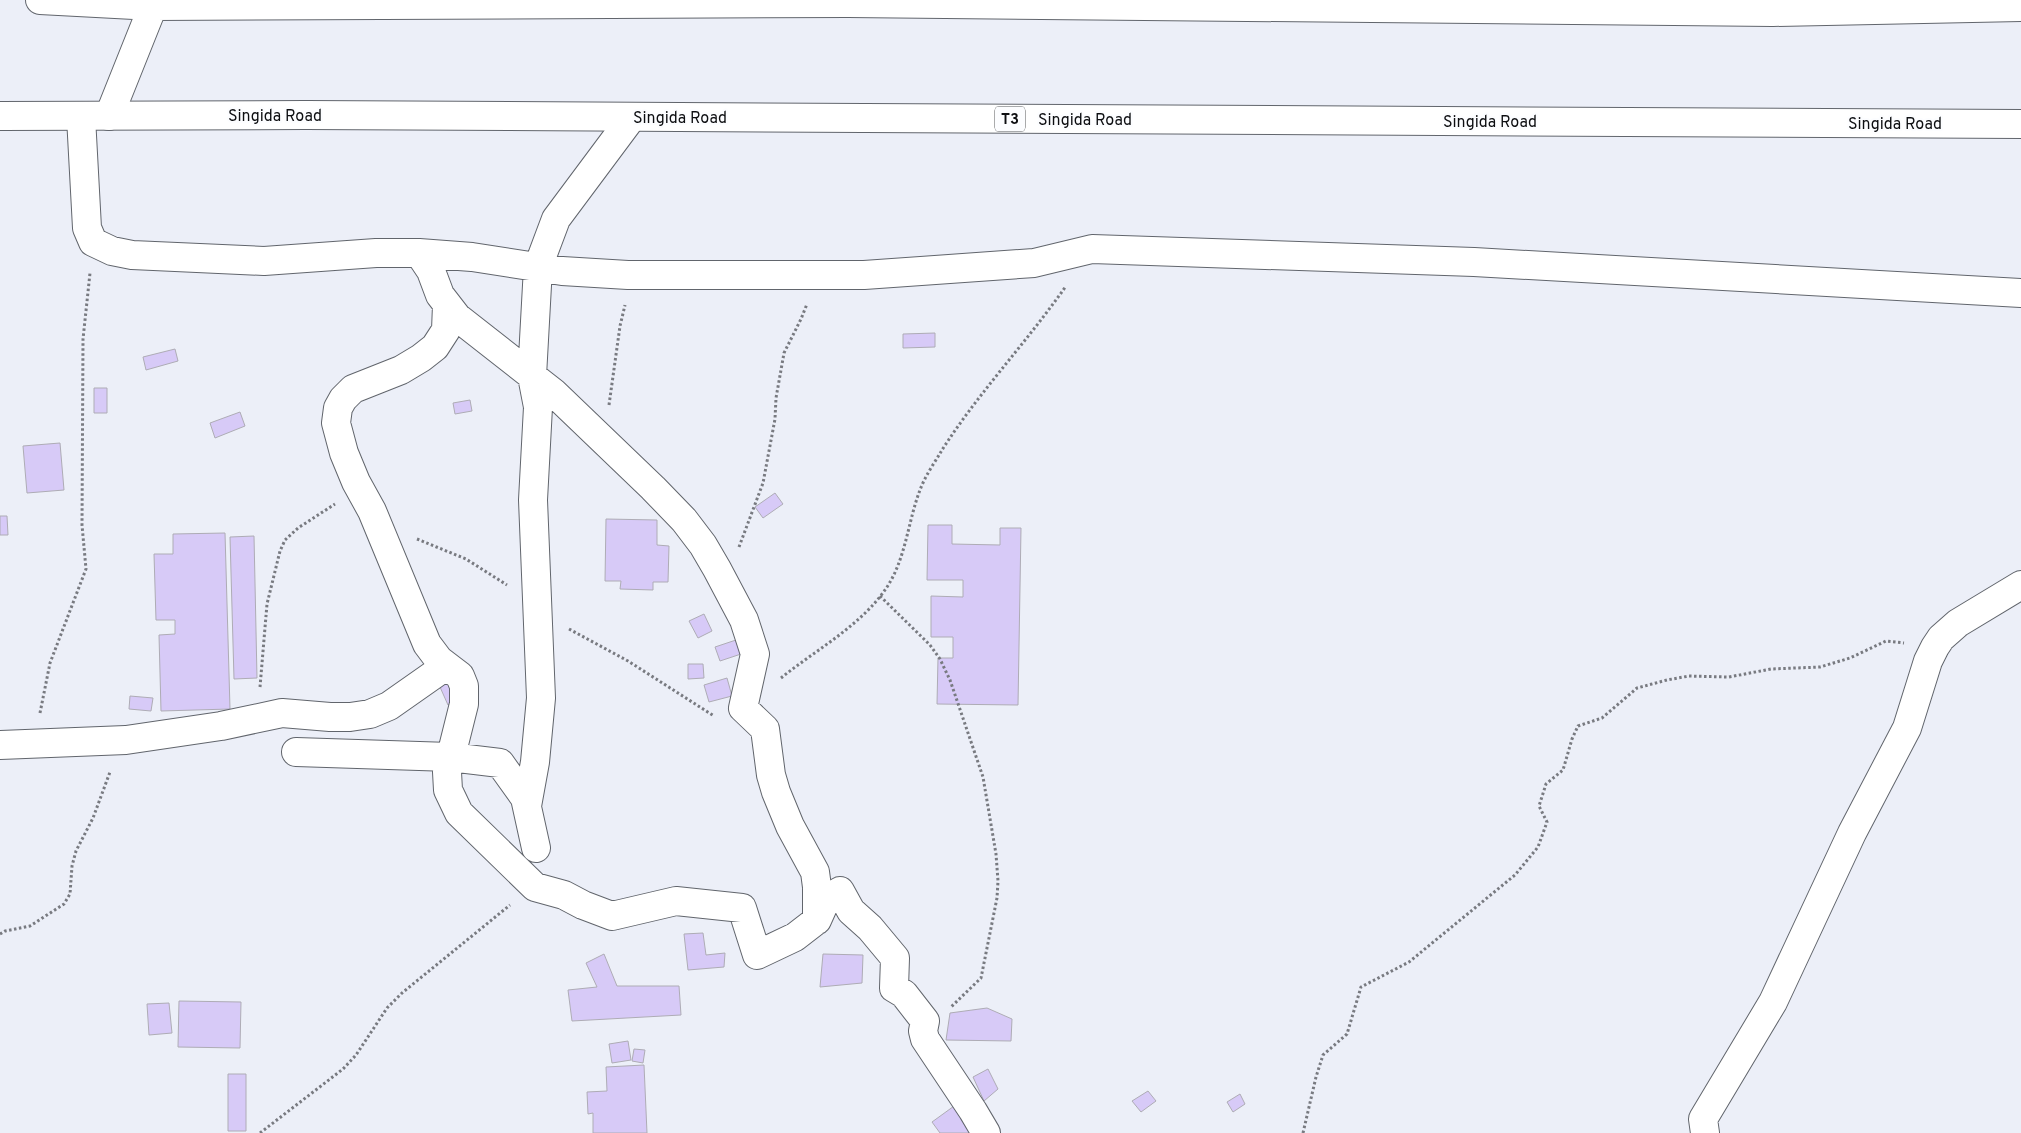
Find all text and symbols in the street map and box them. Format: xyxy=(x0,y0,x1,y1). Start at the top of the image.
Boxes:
road number: T3 xyxy=(995,106,1025,132)
street label: Singida Road xyxy=(228,107,322,127)
street label: Singida Road xyxy=(633,109,727,129)
street label: Singida Road xyxy=(1038,111,1132,131)
street label: Singida Road xyxy=(1443,113,1537,133)
street label: Singida Road xyxy=(1848,115,1942,135)

